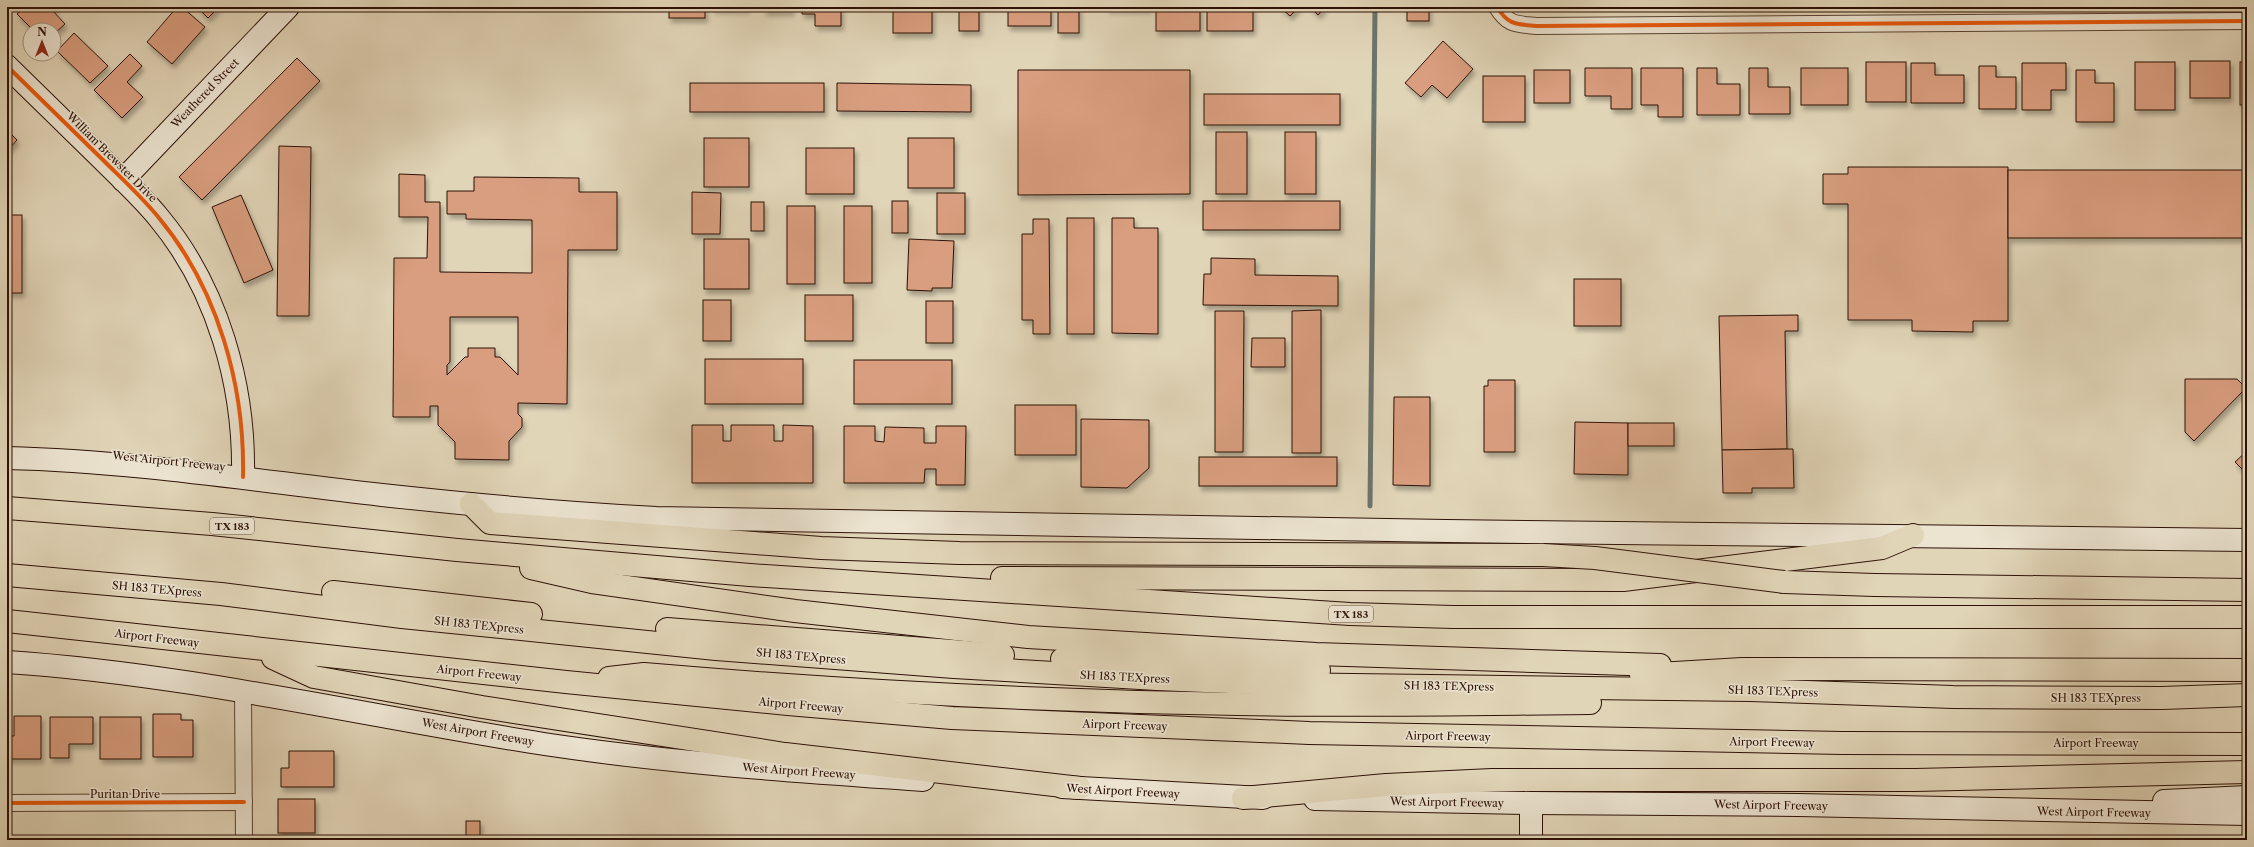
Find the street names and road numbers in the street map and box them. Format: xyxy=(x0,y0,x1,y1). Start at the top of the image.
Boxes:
street label: Weathered Street xyxy=(168,55,242,131)
street label: William Brewster Drive xyxy=(63,108,160,205)
street label: West Airport Freeway xyxy=(111,448,227,474)
road number: TX 183 xyxy=(210,518,254,534)
street label: SH 183 TEXpress xyxy=(111,578,203,600)
road number: TX 183 xyxy=(1329,606,1373,622)
street label: SH 183 TEXpress xyxy=(433,613,525,637)
street label: Airport Freeway xyxy=(113,626,201,650)
street label: SH 183 TEXpress xyxy=(755,645,847,667)
street label: Airport Freeway xyxy=(435,661,523,685)
street label: SH 183 TEXpress xyxy=(1080,668,1171,686)
street label: SH 183 TEXpress xyxy=(1404,678,1494,694)
street label: SH 183 TEXpress xyxy=(1728,682,1819,700)
street label: SH 183 TEXpress xyxy=(2051,691,2141,705)
street label: Airport Freeway xyxy=(757,694,845,716)
street label: West Airport Freeway xyxy=(420,715,536,749)
street label: Airport Freeway xyxy=(1081,716,1169,734)
street label: Airport Freeway xyxy=(1404,728,1492,744)
street label: Airport Freeway xyxy=(1728,734,1816,750)
street label: Airport Freeway xyxy=(2052,736,2140,750)
street label: West Airport Freeway xyxy=(741,760,857,782)
street label: West Airport Freeway xyxy=(1065,781,1181,801)
street label: Puritan Drive xyxy=(90,787,160,801)
street label: West Airport Freeway xyxy=(1389,794,1505,810)
street label: West Airport Freeway xyxy=(1713,797,1829,813)
street label: West Airport Freeway xyxy=(2036,804,2152,820)

